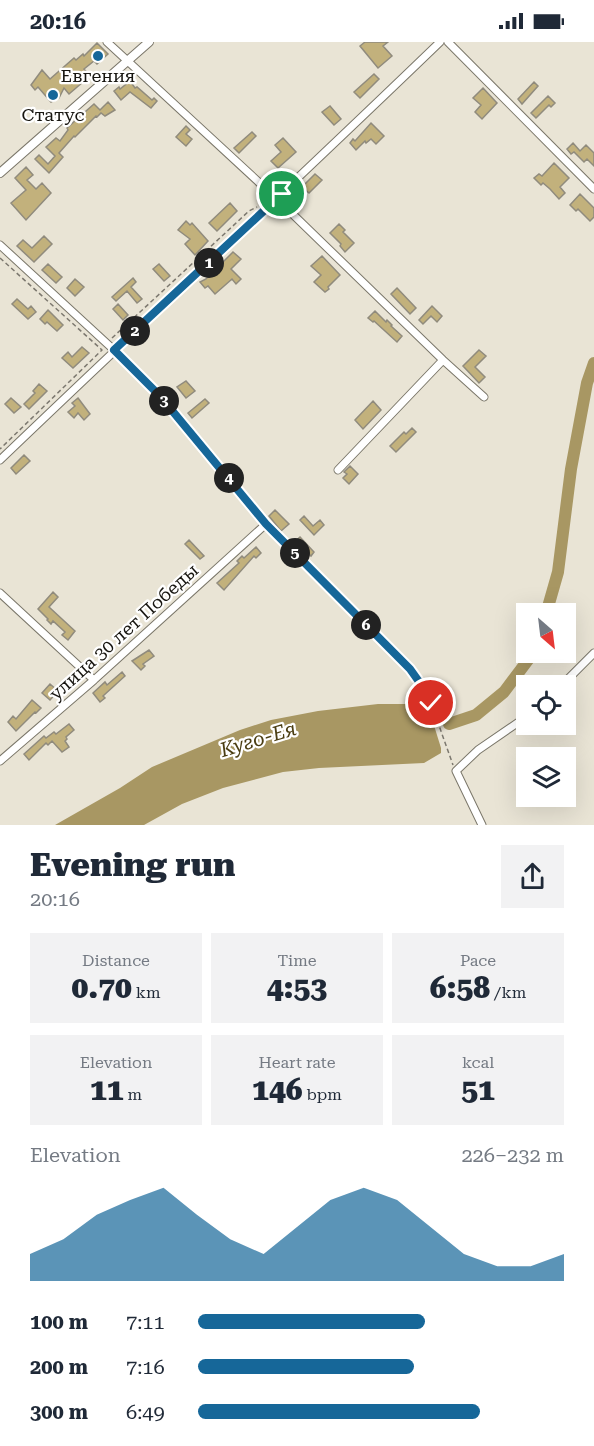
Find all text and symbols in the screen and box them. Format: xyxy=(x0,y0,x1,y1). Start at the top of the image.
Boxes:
text: 20:16 xyxy=(30,9,86,34)
marker: Евгения xyxy=(91,49,105,63)
place label: Евгения xyxy=(61,65,135,86)
marker: Статус xyxy=(46,88,60,102)
place label: Статус xyxy=(22,104,84,125)
pin xyxy=(256,168,307,219)
icon: arrive xyxy=(265,177,298,210)
pin: 1 xyxy=(194,248,224,278)
text: 1 xyxy=(205,253,213,272)
pin: 2 xyxy=(120,316,150,346)
text: 2 xyxy=(131,321,139,340)
pin: 3 xyxy=(149,386,179,416)
text: 3 xyxy=(160,391,168,410)
pin: 4 xyxy=(214,463,244,493)
text: 4 xyxy=(225,468,233,487)
pin: 5 xyxy=(280,538,310,568)
text: 5 xyxy=(291,543,299,562)
street label: улица 30 лет Победы xyxy=(45,559,203,704)
north arrow xyxy=(516,603,576,663)
map controls xyxy=(516,603,576,807)
pin: 6 xyxy=(351,610,381,640)
text: 6 xyxy=(362,615,370,634)
button: locate xyxy=(516,675,576,735)
pin xyxy=(405,677,456,728)
icon: check xyxy=(414,686,447,719)
water label: Куго-Ея xyxy=(216,716,299,762)
button: layers xyxy=(516,747,576,807)
text: Evening run xyxy=(30,845,235,884)
button: share xyxy=(501,845,564,908)
text: 20:16 xyxy=(30,887,80,911)
text: Distance xyxy=(82,951,150,970)
text: Time xyxy=(277,951,317,970)
text: Pace xyxy=(460,951,496,970)
text: 0.70 xyxy=(71,970,132,1005)
text: 4:53 xyxy=(267,970,327,1005)
text: 6:58 xyxy=(430,970,490,1005)
text: km xyxy=(132,983,161,1002)
text: /km xyxy=(490,983,526,1002)
text: Elevation xyxy=(80,1053,152,1072)
text: Heart rate xyxy=(259,1053,335,1072)
text: kcal xyxy=(462,1053,494,1072)
text: 11 xyxy=(90,1072,123,1107)
text: 146 xyxy=(252,1072,302,1107)
text: 51 xyxy=(461,1072,495,1107)
text: m xyxy=(123,1085,142,1104)
text: bpm xyxy=(302,1085,342,1104)
text: Elevation xyxy=(30,1143,121,1167)
text: 226–232 m xyxy=(461,1143,564,1167)
text: 100 m xyxy=(30,1310,88,1334)
text: 7:11 xyxy=(126,1310,165,1334)
text: 200 m xyxy=(30,1355,88,1379)
text: 7:16 xyxy=(126,1355,165,1379)
text: 300 m xyxy=(30,1400,88,1424)
text: 6:49 xyxy=(126,1400,165,1424)

